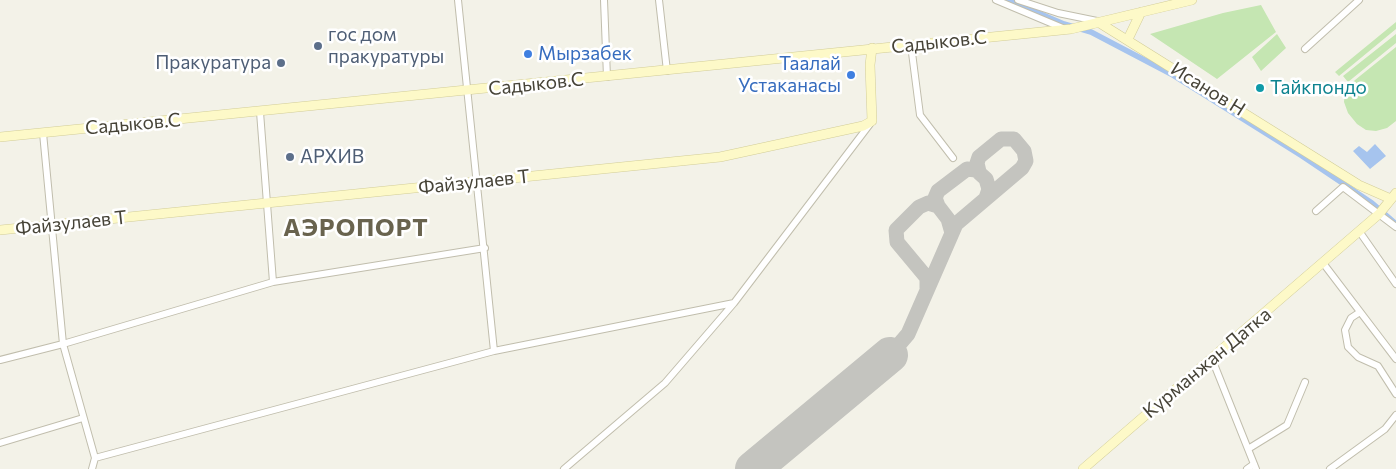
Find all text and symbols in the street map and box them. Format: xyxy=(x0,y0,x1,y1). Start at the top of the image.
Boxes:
place label: гос дом пракуратуры xyxy=(328,24,444,68)
street label: Садыков.С xyxy=(890,26,988,58)
marker: гос дом пракуратуры xyxy=(312,40,324,52)
place label: Мырзабек xyxy=(538,43,632,65)
marker: Мырзабек xyxy=(522,48,534,60)
place label: Пракуратура xyxy=(155,52,271,74)
place label: Таалай Устаканасы xyxy=(738,53,841,97)
marker: Пракуратура xyxy=(275,57,287,69)
street label: Исанов Н xyxy=(1166,57,1250,121)
street label: Садыков.С xyxy=(487,68,585,100)
marker: Таалай Устаканасы xyxy=(845,69,857,81)
place label: Тайкпондо xyxy=(1270,77,1367,99)
marker: Тайкпондо xyxy=(1254,82,1266,94)
street label: Садыков.С xyxy=(84,108,182,140)
place label: АРХИВ xyxy=(300,146,364,168)
marker: АРХИВ xyxy=(284,151,296,163)
street label: Файзулаев Т xyxy=(417,165,531,199)
street label: Файзулаев Т xyxy=(14,206,128,240)
district label: АЭРОПОРТ xyxy=(282,214,430,242)
street label: Курманжан Датка xyxy=(1138,303,1276,423)

